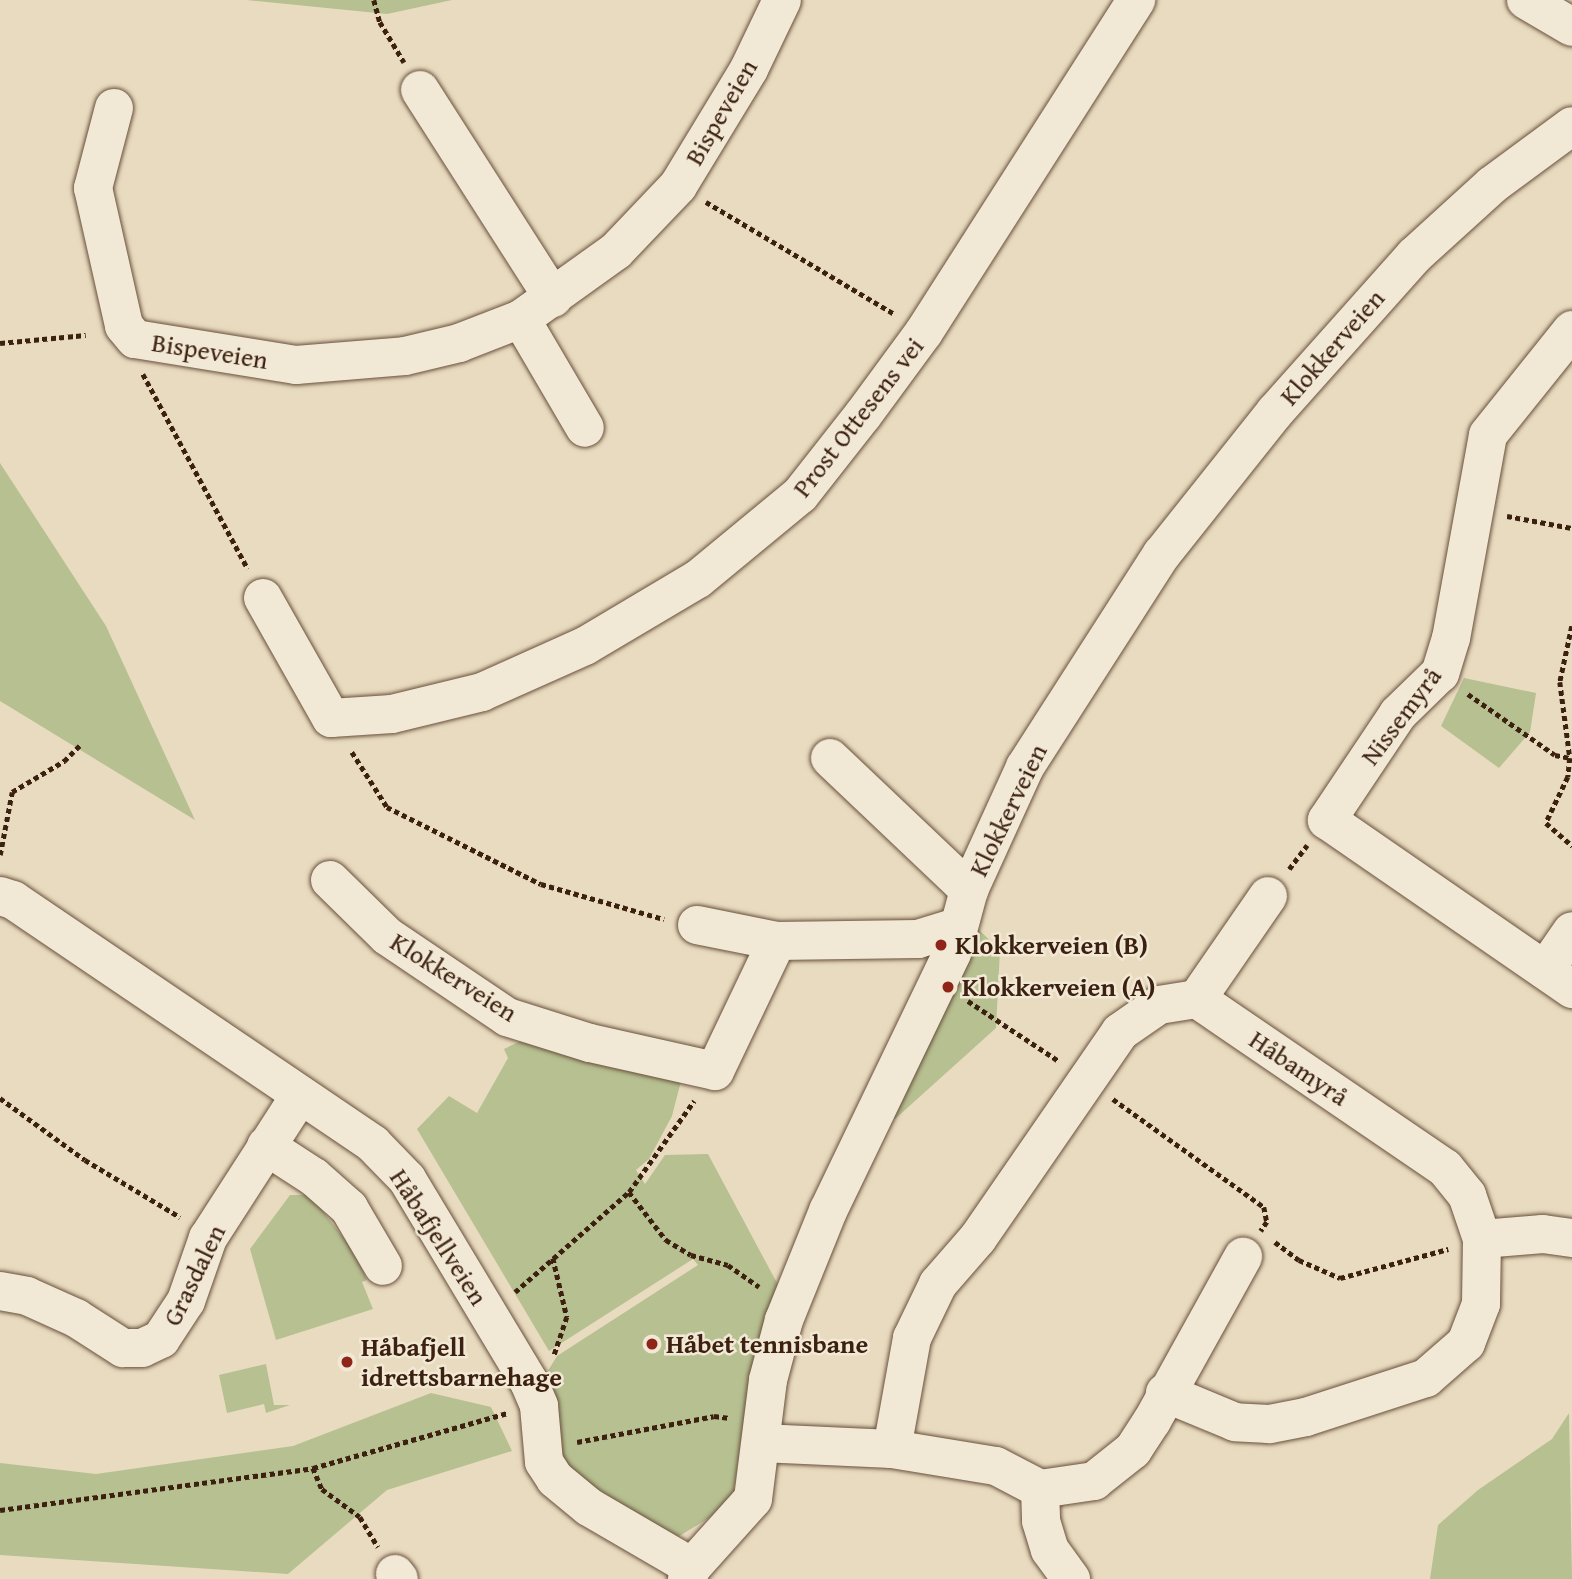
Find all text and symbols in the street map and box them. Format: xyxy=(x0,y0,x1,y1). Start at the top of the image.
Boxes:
street label: Bispeveien xyxy=(678,53,764,171)
street label: Klokkerveien xyxy=(1273,283,1391,411)
street label: Bispeveien xyxy=(150,326,270,376)
street label: Prost Ottesens vei xyxy=(786,331,930,503)
street label: Nissemyrå xyxy=(1354,661,1448,771)
street label: Klokkerveien xyxy=(963,739,1053,881)
street label: Klokkerveien xyxy=(385,926,523,1028)
place label: Klokkerveien (B) xyxy=(955,929,1148,961)
marker: Klokkerveien (B) xyxy=(933,937,949,953)
place label: Klokkerveien (A) xyxy=(962,971,1156,1003)
marker: Klokkerveien (A) xyxy=(940,979,956,995)
street label: Håbamyrå xyxy=(1244,1024,1354,1112)
street label: Håbafjellveien xyxy=(383,1163,495,1311)
street label: Grasdalen xyxy=(156,1219,232,1331)
place label: Håbet tennisbane xyxy=(666,1328,868,1360)
place label: Håbafjell idrettsbarnehage xyxy=(361,1331,562,1392)
marker: Håbet tennisbane xyxy=(644,1336,660,1352)
marker: Håbafjell idrettsbarnehage xyxy=(339,1354,355,1370)

